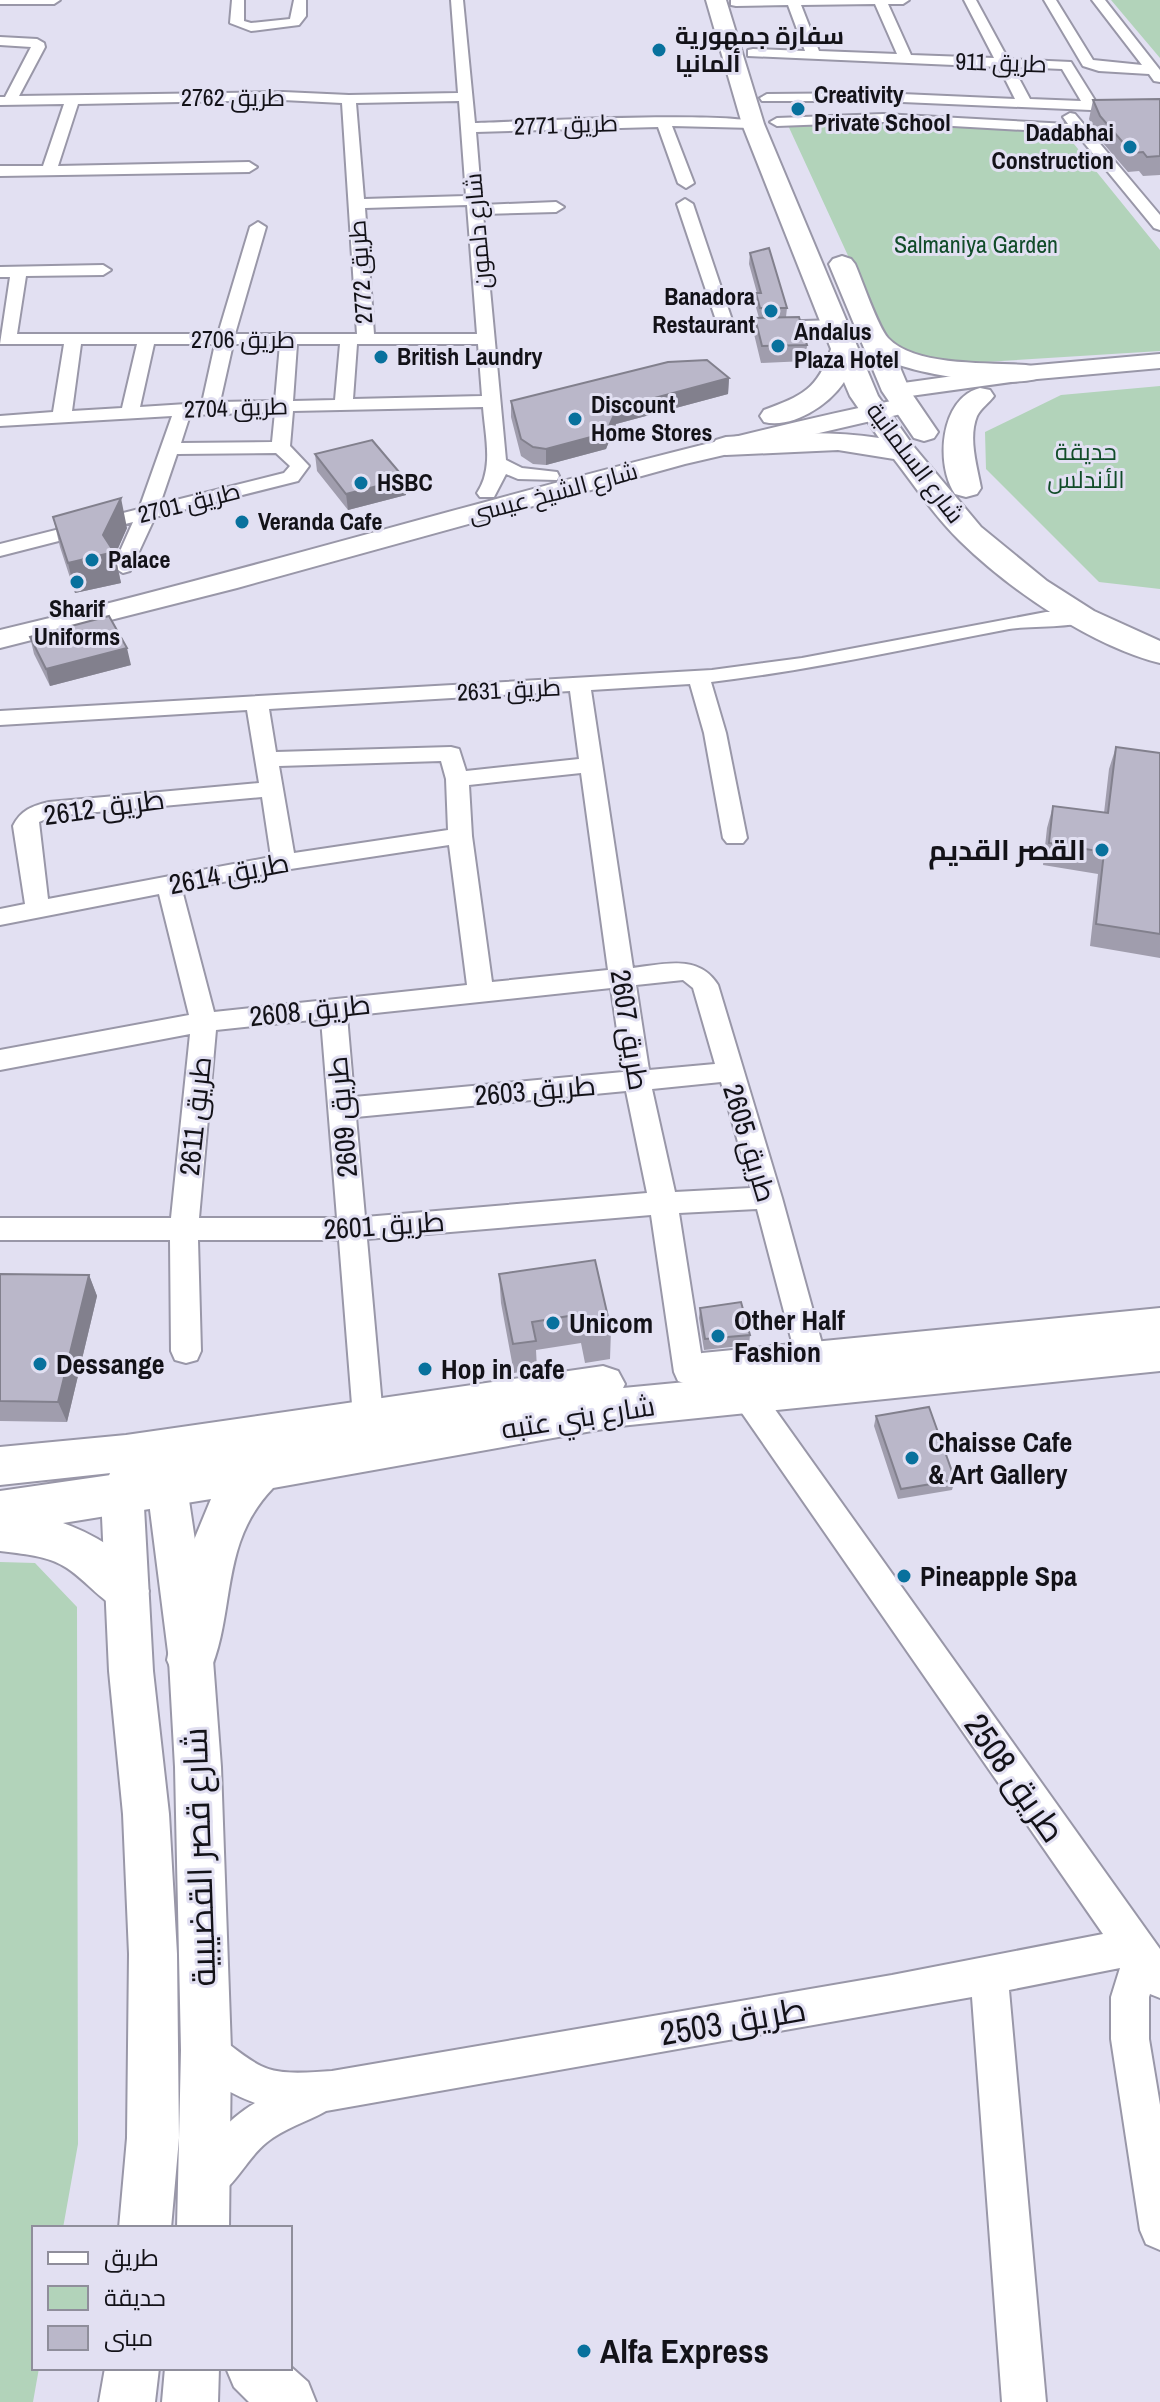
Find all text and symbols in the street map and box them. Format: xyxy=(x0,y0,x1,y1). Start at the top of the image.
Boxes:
place label: سفارة جمهورية ألمانيا xyxy=(675,19,844,79)
marker: سفارة جمهورية ألمانيا xyxy=(650,41,668,59)
street label: طريق 911 xyxy=(955,44,1047,80)
place label: Creativity Private School xyxy=(814,78,951,138)
street label: طريق 2762 xyxy=(181,81,285,113)
marker: Creativity Private School xyxy=(789,100,807,118)
street label: طريق 2771 xyxy=(513,106,619,142)
place label: Dadabhai Construction xyxy=(992,116,1114,176)
marker: Dadabhai Construction xyxy=(1121,138,1139,156)
street label: شارع دلمون xyxy=(456,172,499,290)
street label: طريق 2772 xyxy=(340,219,380,325)
park label: Salmaniya Garden xyxy=(894,228,1058,260)
place label: Banadora Restaurant xyxy=(652,280,755,340)
marker: Banadora Restaurant xyxy=(762,302,780,320)
place label: Andalus Plaza Hotel xyxy=(794,315,899,375)
street label: طريق 2706 xyxy=(191,323,295,355)
marker: Andalus Plaza Hotel xyxy=(769,337,787,355)
place label: British Laundry xyxy=(397,340,542,372)
marker: British Laundry xyxy=(372,348,390,366)
place label: Discount Home Stores xyxy=(591,388,712,448)
street label: طريق 2704 xyxy=(183,389,289,425)
street label: شارع السلمانية xyxy=(859,395,972,530)
marker: Discount Home Stores xyxy=(566,410,584,428)
park label: حديقة الأندلس xyxy=(1047,435,1125,495)
street label: شارع الشيخ عيسى xyxy=(465,454,641,531)
place label: HSBC xyxy=(377,466,433,498)
street label: طريق 2701 xyxy=(134,474,243,530)
marker: HSBC xyxy=(352,474,370,492)
place label: Veranda Cafe xyxy=(258,505,382,537)
marker: Veranda Cafe xyxy=(233,513,251,531)
place label: Palace xyxy=(108,543,170,575)
marker: Palace xyxy=(83,551,101,569)
marker: Sharif Uniforms xyxy=(68,573,86,591)
place label: Sharif Uniforms xyxy=(34,592,120,652)
street label: طريق 2631 xyxy=(456,670,562,708)
street label: طريق 2612 xyxy=(41,780,167,834)
place label: القصر القديم xyxy=(928,831,1086,870)
marker: القصر القديم xyxy=(1093,841,1111,859)
street label: طريق 2614 xyxy=(166,843,292,903)
street label: طريق 2607 xyxy=(602,967,658,1093)
street label: طريق 2608 xyxy=(248,985,372,1035)
street label: طريق 2611 xyxy=(170,1054,220,1178)
street label: طريق 2609 xyxy=(318,1055,366,1179)
street label: طريق 2603 xyxy=(473,1066,597,1114)
street label: طريق 2605 xyxy=(714,1079,786,1207)
street label: طريق 2601 xyxy=(322,1202,446,1248)
place label: Other Half Fashion xyxy=(734,1301,845,1371)
place label: Unicom xyxy=(569,1304,653,1342)
marker: Unicom xyxy=(544,1314,562,1332)
marker: Other Half Fashion xyxy=(709,1327,727,1345)
place label: Dessange xyxy=(56,1345,164,1383)
place label: Hop in cafe xyxy=(441,1350,565,1388)
marker: Dessange xyxy=(31,1355,49,1373)
marker: Hop in cafe xyxy=(416,1360,434,1378)
street label: شارع بني عتبه xyxy=(499,1386,658,1451)
place label: Chaisse Cafe & Art Gallery xyxy=(928,1423,1072,1493)
marker: Chaisse Cafe & Art Gallery xyxy=(903,1449,921,1467)
place label: Pineapple Spa xyxy=(920,1557,1077,1595)
marker: Pineapple Spa xyxy=(895,1567,913,1585)
street label: طريق 2508 xyxy=(954,1704,1076,1852)
street label: شارع قصر القضيبية xyxy=(171,1727,227,1987)
street label: طريق 2503 xyxy=(656,1986,810,2056)
legend xyxy=(32,2226,292,2370)
text: طريق xyxy=(104,2241,159,2273)
text: حديقة xyxy=(104,2281,166,2313)
text: مبنى xyxy=(104,2321,153,2353)
place label: Alfa Express xyxy=(600,2328,769,2374)
marker: Alfa Express xyxy=(575,2342,593,2360)

